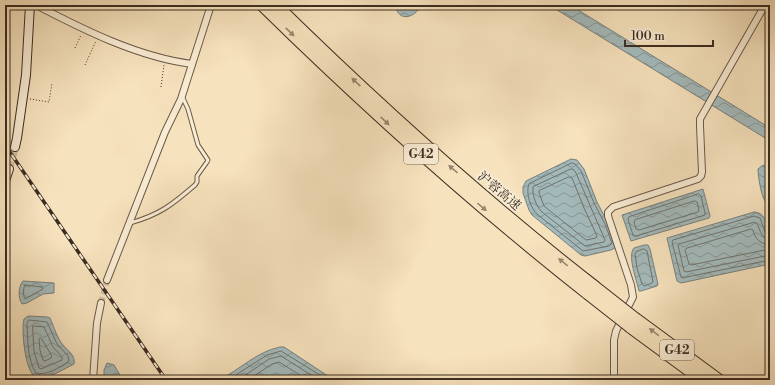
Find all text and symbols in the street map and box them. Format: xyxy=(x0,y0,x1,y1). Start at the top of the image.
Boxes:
scale bar xyxy=(625,22,713,48)
one-way arrow xyxy=(285,27,295,37)
text: 100 m xyxy=(631,29,665,44)
one-way arrow xyxy=(352,78,361,87)
one-way arrow xyxy=(379,117,390,126)
road number: G42 xyxy=(404,144,438,164)
one-way arrow xyxy=(448,165,458,174)
street label: 沪蓉高速 xyxy=(474,168,524,214)
one-way arrow xyxy=(477,203,487,212)
one-way arrow xyxy=(558,258,569,266)
one-way arrow xyxy=(648,328,659,337)
road number: G42 xyxy=(660,340,694,360)

